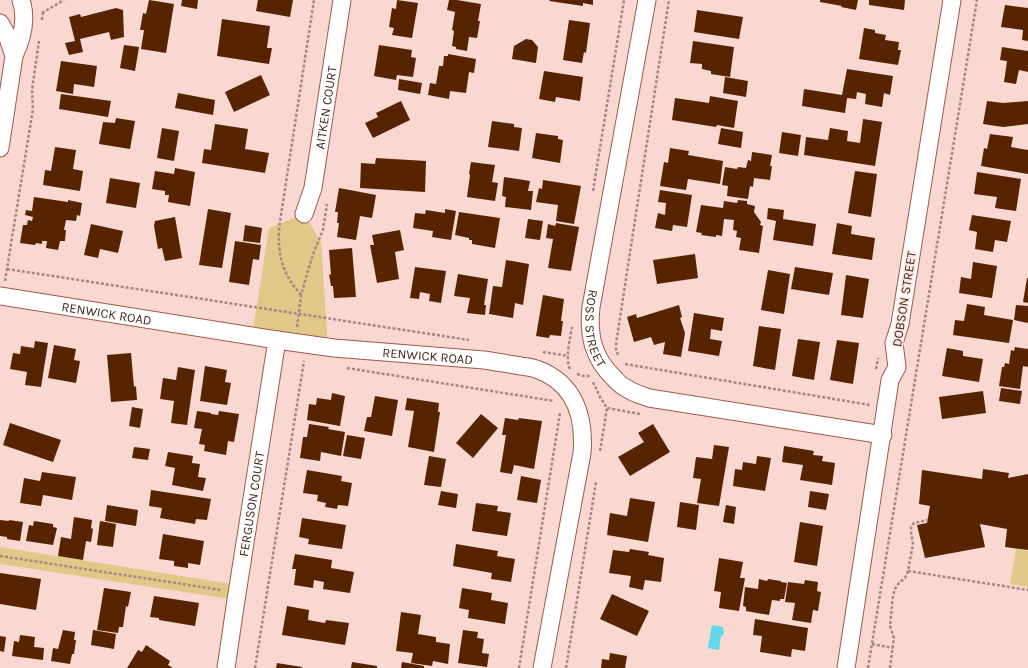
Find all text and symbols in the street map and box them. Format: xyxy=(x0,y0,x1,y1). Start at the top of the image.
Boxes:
street label: AITKEN COURT xyxy=(312,64,339,150)
street label: DOBSON STREET xyxy=(889,250,919,348)
street label: ROSS STREET xyxy=(583,289,610,370)
street label: RENWICK ROAD xyxy=(61,298,153,327)
street label: RENWICK ROAD xyxy=(382,344,474,367)
street label: FERGUSON COURT xyxy=(235,450,267,558)

